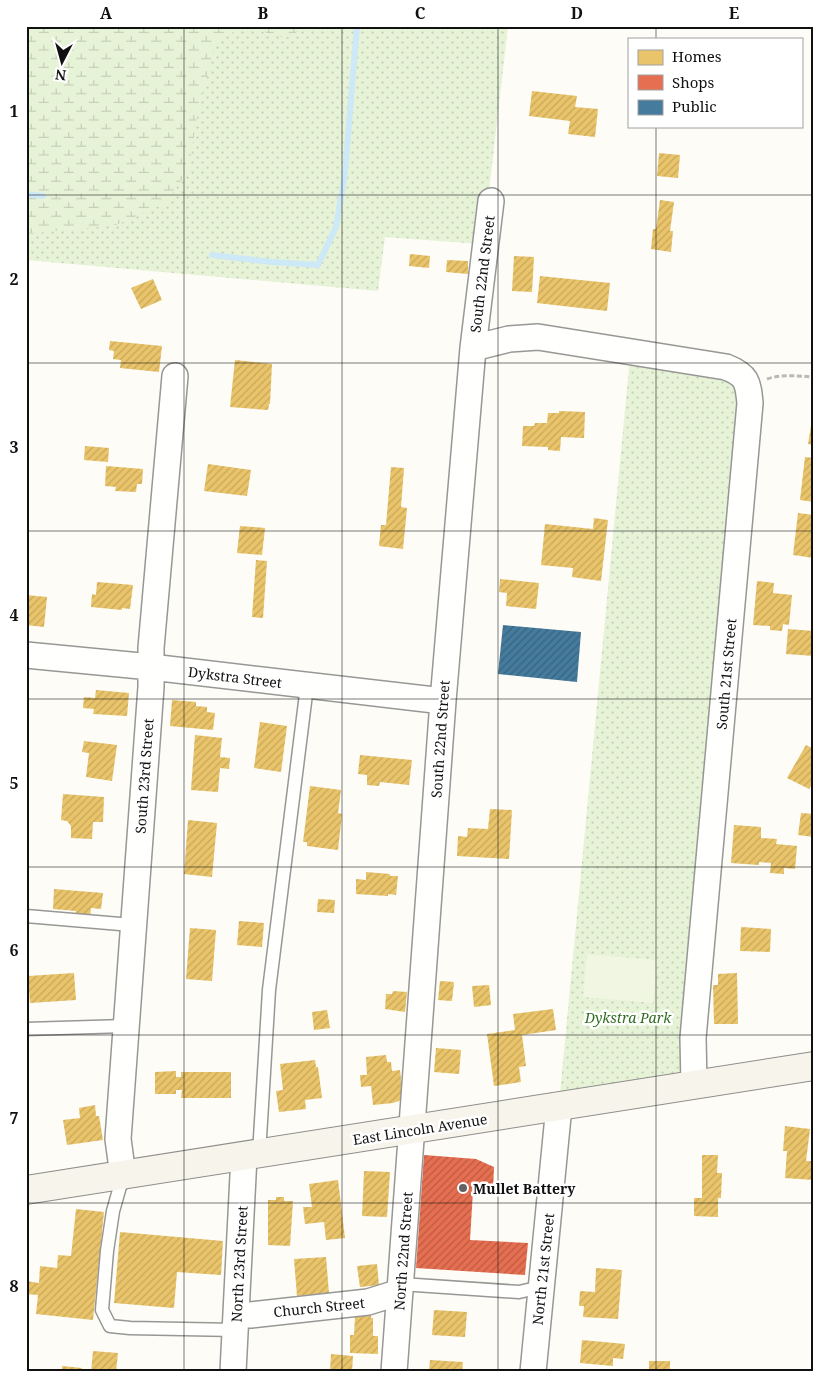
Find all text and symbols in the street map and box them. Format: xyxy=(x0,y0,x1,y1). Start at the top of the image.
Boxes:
text: A xyxy=(100,2,113,24)
text: B xyxy=(258,2,269,24)
text: C xyxy=(415,2,426,24)
text: D xyxy=(571,2,583,24)
text: E xyxy=(729,2,739,24)
north arrow xyxy=(38,38,88,88)
legend xyxy=(628,38,802,128)
text: Homes xyxy=(672,46,722,66)
text: N xyxy=(54,65,67,85)
text: Shops xyxy=(672,72,715,92)
text: Public xyxy=(672,96,717,116)
text: 1 xyxy=(9,100,19,122)
street label: South 22nd Street xyxy=(465,214,499,334)
text: 2 xyxy=(9,268,19,290)
text: 3 xyxy=(9,436,19,458)
text: 4 xyxy=(9,604,19,626)
street label: South 21st Street xyxy=(712,618,740,730)
street label: Dykstra Street xyxy=(187,662,283,692)
street label: South 22nd Street xyxy=(426,679,454,799)
street label: South 23rd Street xyxy=(130,718,158,834)
text: 5 xyxy=(9,772,19,794)
text: 6 xyxy=(9,939,19,961)
park label: Dykstra Park xyxy=(584,1008,672,1027)
text: 7 xyxy=(9,1107,19,1129)
street label: East Lincoln Avenue xyxy=(351,1109,489,1149)
place label: Mullet Battery xyxy=(473,1179,576,1198)
marker: Mullet Battery xyxy=(457,1182,469,1194)
street label: North 22nd Street xyxy=(389,1191,417,1311)
street label: North 23rd Street xyxy=(226,1205,252,1323)
street label: North 21st Street xyxy=(528,1212,558,1326)
text: 8 xyxy=(9,1275,19,1297)
street label: Church Street xyxy=(273,1293,366,1321)

